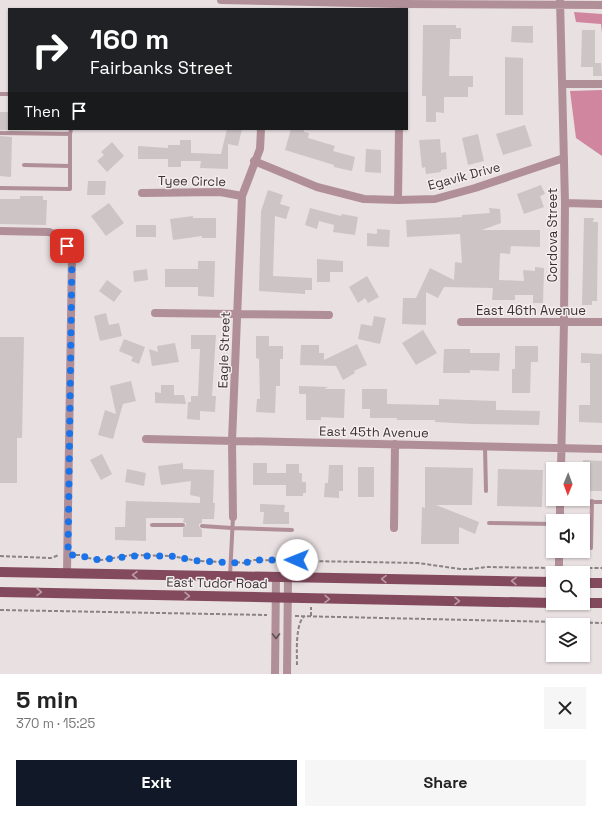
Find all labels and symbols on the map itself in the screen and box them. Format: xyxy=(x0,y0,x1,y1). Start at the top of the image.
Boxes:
street label: Egavik Drive xyxy=(426,158,502,194)
street label: Tyee Circle xyxy=(158,172,226,190)
street label: Cordova Street xyxy=(544,188,561,282)
pin xyxy=(50,229,84,263)
street label: East 46th Avenue xyxy=(476,302,586,319)
street label: Eagle Street xyxy=(214,311,234,389)
street label: East 45th Avenue xyxy=(319,423,429,441)
north arrow xyxy=(546,462,590,506)
position arrow xyxy=(276,539,318,581)
one-way arrow xyxy=(132,570,138,579)
street label: East Tudor Road xyxy=(166,574,268,592)
one-way arrow xyxy=(381,575,387,583)
one-way arrow xyxy=(511,577,517,585)
one-way arrow xyxy=(36,588,42,597)
one-way arrow xyxy=(184,592,190,600)
one-way arrow xyxy=(324,595,330,603)
one-way arrow xyxy=(454,597,460,605)
one-way arrow xyxy=(272,633,280,639)

